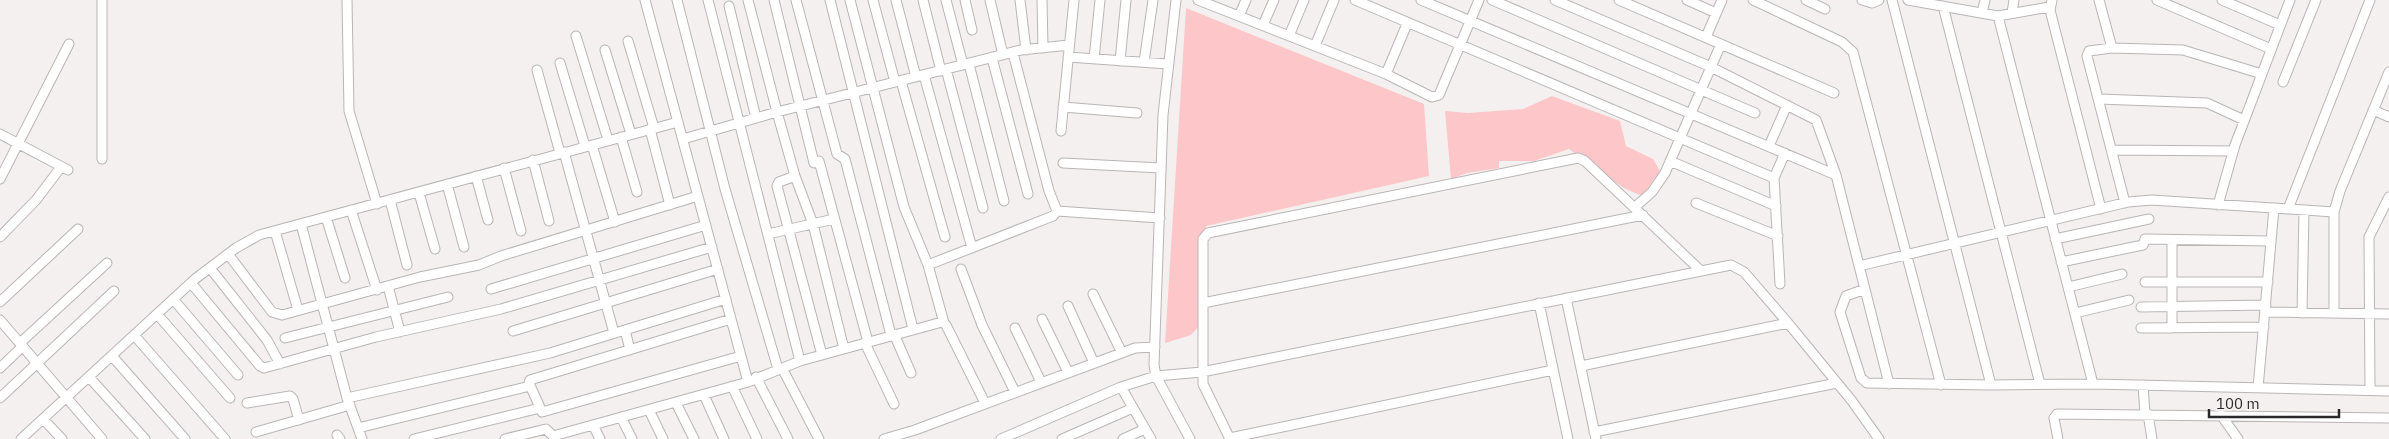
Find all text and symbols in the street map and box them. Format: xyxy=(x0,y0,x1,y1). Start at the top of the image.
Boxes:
scale bar xyxy=(2209,386,2339,418)
text: 100 m xyxy=(2216,394,2260,413)

